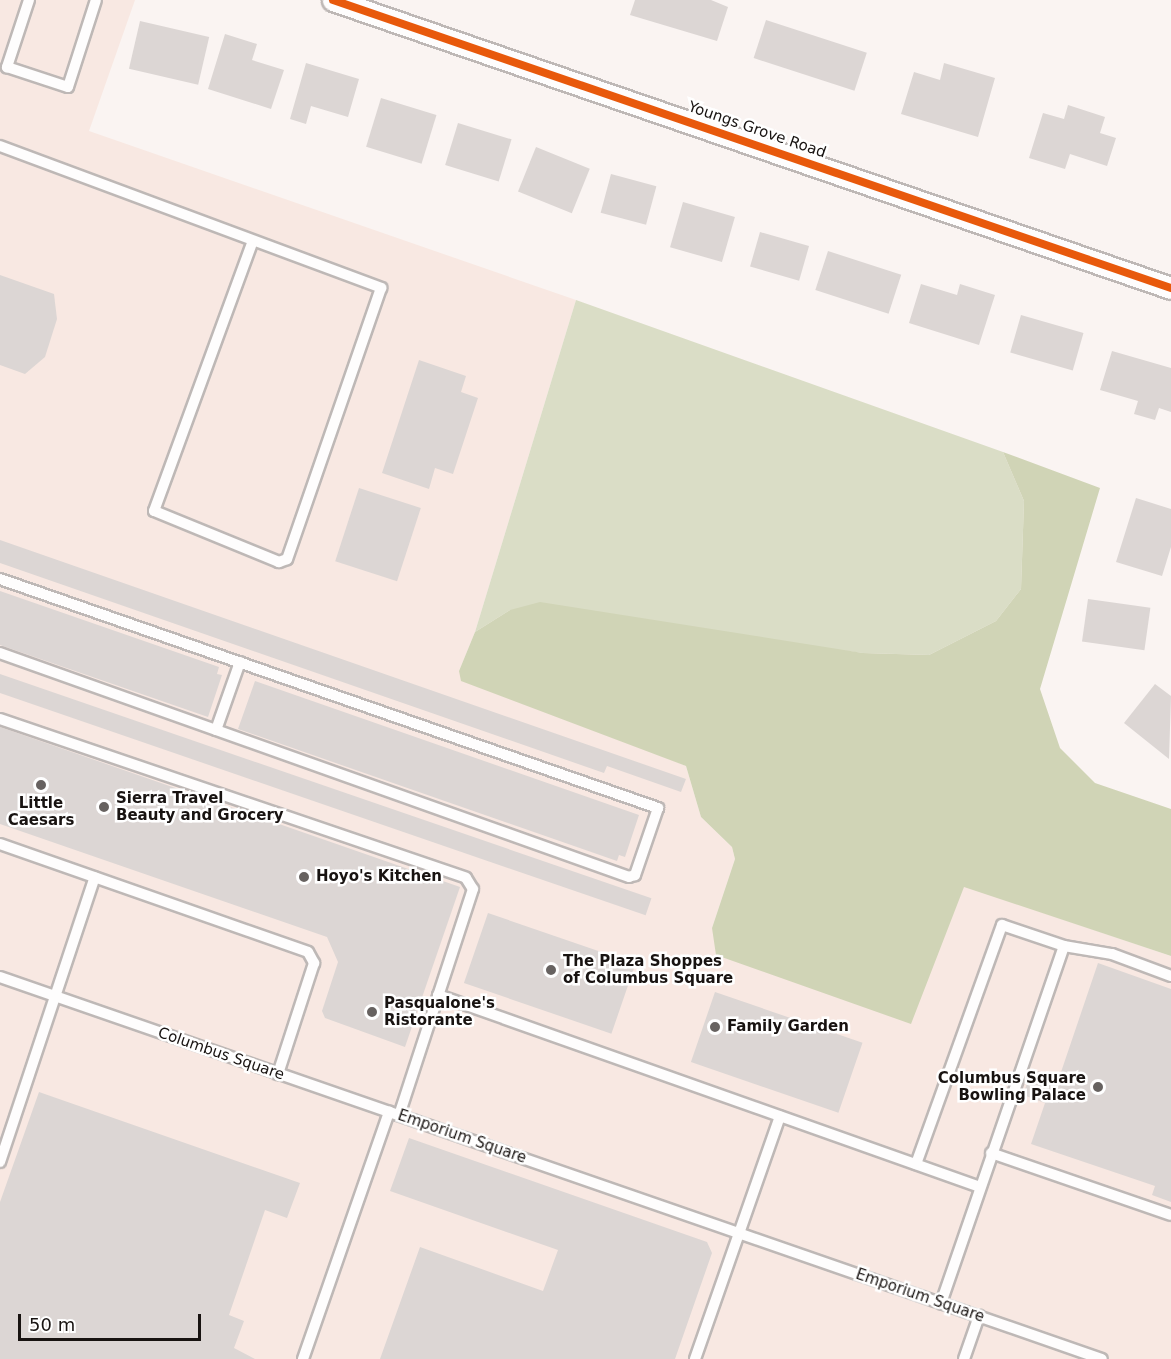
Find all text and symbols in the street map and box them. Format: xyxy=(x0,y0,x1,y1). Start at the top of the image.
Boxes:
street label: Youngs Grove Road xyxy=(686,98,828,162)
marker: Little Caesars xyxy=(34,778,48,792)
place label: Sierra Travel Beauty and Grocery xyxy=(116,789,284,824)
place label: Little Caesars xyxy=(8,794,74,829)
marker: Sierra Travel Beauty and Grocery xyxy=(97,800,111,814)
place label: Hoyo's Kitchen xyxy=(316,868,442,886)
marker: Hoyo's Kitchen xyxy=(297,870,311,884)
place label: The Plaza Shoppes of Columbus Square xyxy=(563,952,733,987)
marker: The Plaza Shoppes of Columbus Square xyxy=(544,963,558,977)
place label: Pasqualone's Ristorante xyxy=(384,994,495,1029)
marker: Pasqualone's Ristorante xyxy=(365,1005,379,1019)
place label: Family Garden xyxy=(727,1018,849,1036)
marker: Family Garden xyxy=(708,1020,722,1034)
street label: Columbus Square xyxy=(155,1024,287,1084)
place label: Columbus Square Bowling Palace xyxy=(938,1069,1086,1104)
marker: Columbus Square Bowling Palace xyxy=(1091,1080,1105,1094)
street label: Emporium Square xyxy=(395,1107,529,1167)
street label: Emporium Square xyxy=(853,1266,987,1326)
scale bar xyxy=(21,1302,204,1340)
text: 50 m xyxy=(29,1314,75,1335)

